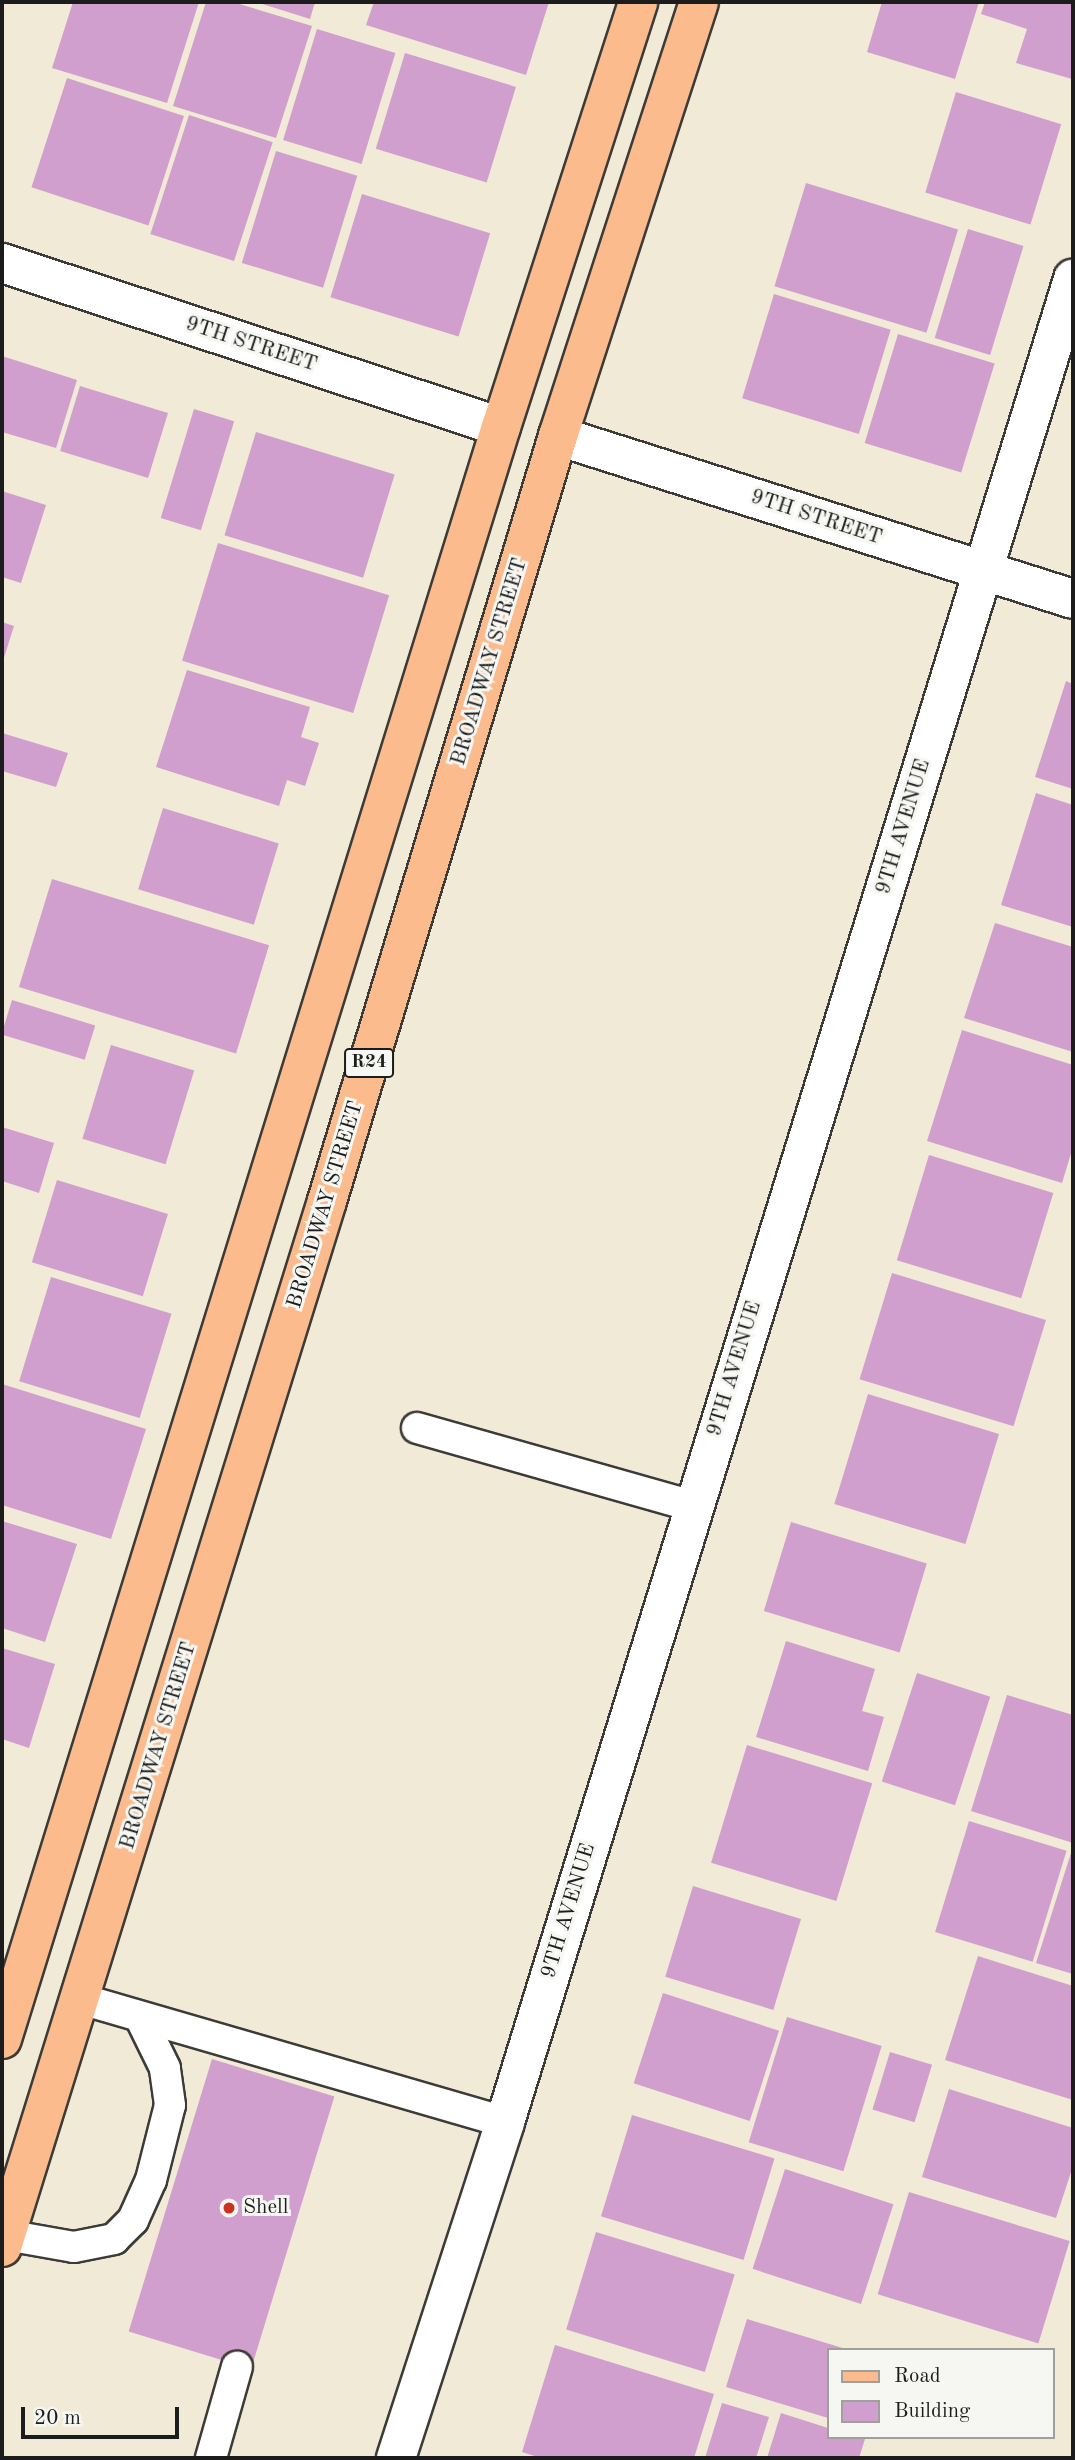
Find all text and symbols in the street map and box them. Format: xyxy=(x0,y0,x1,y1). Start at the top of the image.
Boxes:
street label: 9TH STREET xyxy=(182,312,320,378)
street label: 9TH STREET xyxy=(747,485,885,551)
street label: BROADWAY STREET xyxy=(446,555,534,769)
street label: 9TH AVENUE xyxy=(871,756,937,898)
road number: R24 xyxy=(343,1048,395,1078)
street label: BROADWAY STREET xyxy=(282,1098,370,1312)
street label: 9TH AVENUE xyxy=(702,1298,768,1440)
street label: BROADWAY STREET xyxy=(115,1639,203,1853)
street label: 9TH AVENUE xyxy=(536,1840,602,1982)
place label: Shell xyxy=(243,2195,288,2221)
marker: Shell xyxy=(221,2200,237,2216)
legend xyxy=(827,2348,1054,2439)
text: Road xyxy=(894,2366,941,2387)
scale bar xyxy=(24,2394,182,2438)
text: Building xyxy=(894,2401,970,2422)
text: 20 m xyxy=(34,2408,81,2429)

